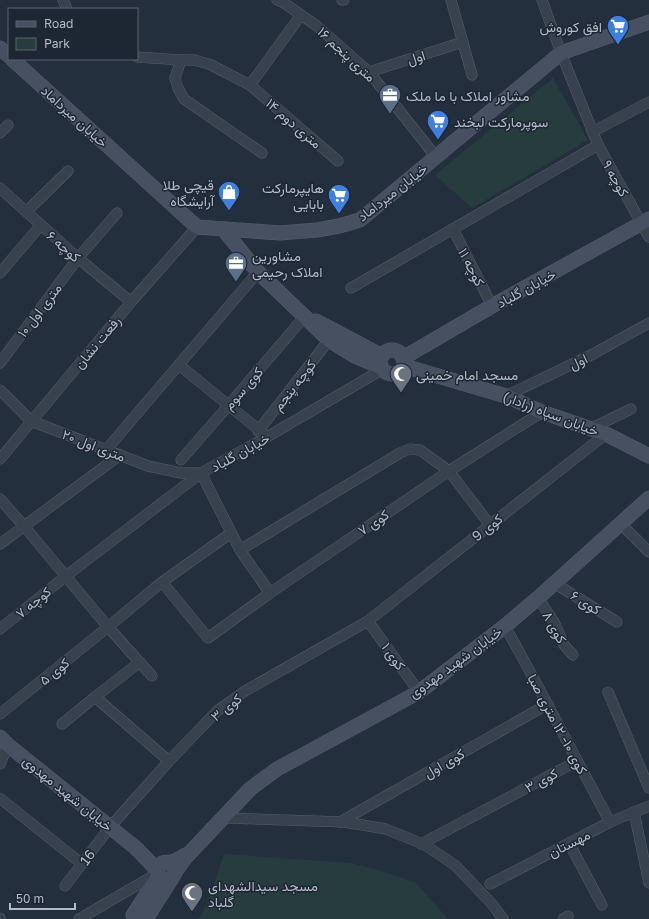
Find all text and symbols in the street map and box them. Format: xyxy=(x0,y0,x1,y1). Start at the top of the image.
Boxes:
legend xyxy=(8,8,138,60)
supermarket icon: افق کوروش xyxy=(605,13,631,46)
text: Road xyxy=(44,16,73,31)
place label: افق کوروش xyxy=(539,18,602,36)
street label: ۱۶ متری پنجم xyxy=(313,23,380,87)
text: Park xyxy=(44,36,70,51)
street label: اول xyxy=(405,46,428,70)
street label: خیابان میرداماد xyxy=(37,82,112,151)
office icon: مشاور املاک با ما ملک xyxy=(377,82,403,115)
place label: مشاور املاک با ما ملک xyxy=(406,87,529,105)
street label: ۱۴ متری دوم xyxy=(262,94,325,152)
supermarket icon: سوپرمارکت لبخند xyxy=(425,108,451,141)
place label: سوپرمارکت لبخند xyxy=(454,113,548,132)
street label: کوچه ۹ xyxy=(597,157,633,200)
street label: خیابان میرداماد xyxy=(354,159,431,225)
place label: قیچی طلا آرایشگاه xyxy=(163,176,216,210)
shop icon: قیچی طلا آرایشگاه xyxy=(216,179,242,212)
place label: هایپرمارکت بابایی xyxy=(262,179,324,213)
supermarket icon: هایپرمارکت بابایی xyxy=(326,182,352,215)
street label: کوچه ۶ xyxy=(42,227,84,267)
street label: کوچه ۱۱ xyxy=(453,245,489,290)
place label: مشاورین املاک رحیمی xyxy=(252,247,322,281)
office icon: مشاورین املاک رحیمی xyxy=(223,250,249,283)
street label: خیابان گلباد xyxy=(494,265,559,312)
street label: ۱۰ متری اول xyxy=(13,280,66,342)
street label: رفعت نشان xyxy=(70,312,125,373)
street label: اول xyxy=(566,349,591,374)
street label: کوچه پنجم xyxy=(269,356,321,415)
mosque icon: مسجد امام خمینی xyxy=(388,361,414,394)
street label: کوی سوم xyxy=(220,363,267,414)
place label: مسجد امام خمینی xyxy=(416,366,518,384)
street label: خیابان سپاه (رادار) xyxy=(500,387,601,441)
street label: ۲۰ متری اول xyxy=(59,425,128,467)
street label: خیابان گلباد xyxy=(208,429,273,476)
street label: کوی ۷ xyxy=(354,505,392,539)
street label: کوی 9 xyxy=(468,510,506,545)
street label: کوچه ۷ xyxy=(12,583,55,623)
street label: کوی ۶ xyxy=(567,586,604,619)
street label: کوی ۸ xyxy=(538,608,571,647)
street label: خیابان شهید مهدوی xyxy=(405,623,505,702)
street label: کوی ۱ xyxy=(378,639,410,674)
street label: کوی ۵ xyxy=(35,654,73,689)
street label: کوی ۱۰- ۱۲ متری صبا xyxy=(524,671,592,777)
street label: کوی ۳ xyxy=(207,689,246,725)
street label: کوی اول xyxy=(421,745,468,783)
street label: خیابان شهید مهدوی xyxy=(19,751,116,835)
street label: کوی ۳ xyxy=(522,764,561,797)
street label: مهستان xyxy=(545,825,593,862)
street label: 16 xyxy=(76,846,98,868)
place label: مسجد سیدالشهدای گلباد xyxy=(208,877,318,911)
mosque icon: مسجد سیدالشهدای گلباد xyxy=(179,880,205,913)
scale bar xyxy=(10,885,75,911)
text: 50 m xyxy=(16,891,44,906)

